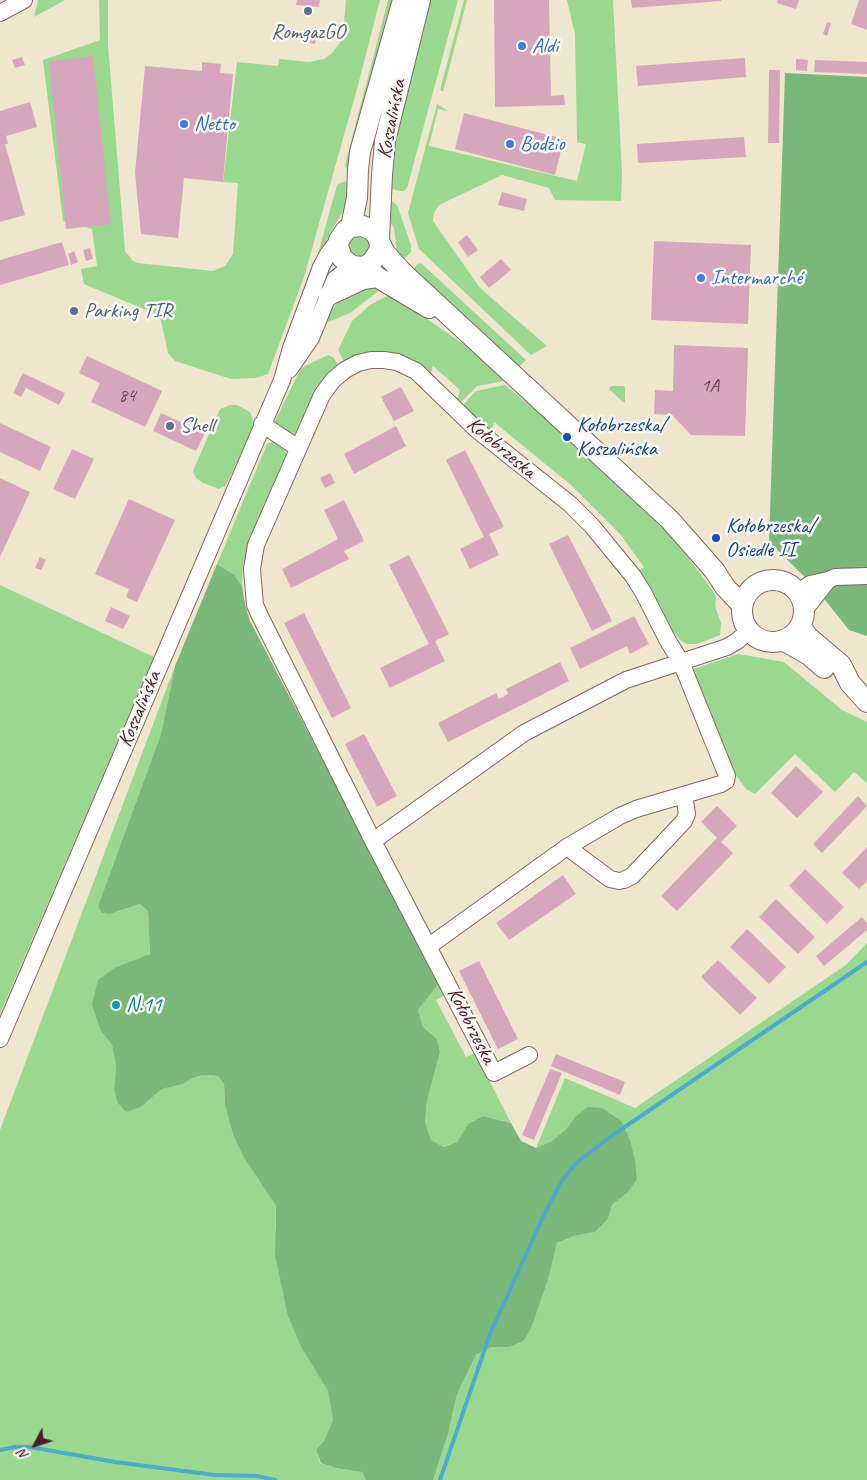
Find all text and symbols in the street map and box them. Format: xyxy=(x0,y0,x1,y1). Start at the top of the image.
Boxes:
marker: RomgazGO xyxy=(302,5,314,17)
place label: RomgazGO xyxy=(271,19,345,45)
place label: Aldi xyxy=(532,33,558,59)
marker: Aldi xyxy=(516,40,528,52)
street label: Koszalińska xyxy=(372,77,412,161)
place label: Netto xyxy=(194,111,235,137)
marker: Netto xyxy=(178,118,190,130)
place label: Bodzio xyxy=(520,131,565,157)
marker: Bodzio xyxy=(504,138,516,150)
place label: Intermarché xyxy=(711,265,802,291)
marker: Intermarché xyxy=(695,272,707,284)
place label: Parking TIR xyxy=(84,298,172,324)
marker: Parking TIR xyxy=(68,305,80,317)
house number: 1A xyxy=(701,375,719,397)
house number: 84 xyxy=(118,385,136,407)
street label: Kołobrzeska xyxy=(461,412,541,484)
place label: Kołobrzeska/ Koszalińska xyxy=(577,412,666,462)
place label: Shell xyxy=(180,413,214,439)
marker: Shell xyxy=(164,420,176,432)
marker: Kołobrzeska/ Koszalińska xyxy=(561,431,573,443)
place label: Kołobrzeska/ Osiedle II xyxy=(726,513,815,563)
marker: Kołobrzeska/ Osiedle II xyxy=(710,532,722,544)
street label: Koszalińska xyxy=(113,667,167,751)
street label: Kołobrzeska xyxy=(441,984,501,1068)
place label: N.11 xyxy=(126,992,162,1018)
marker: N.11 xyxy=(110,999,122,1011)
north arrow xyxy=(10,1420,60,1470)
text: N xyxy=(14,1446,32,1464)

